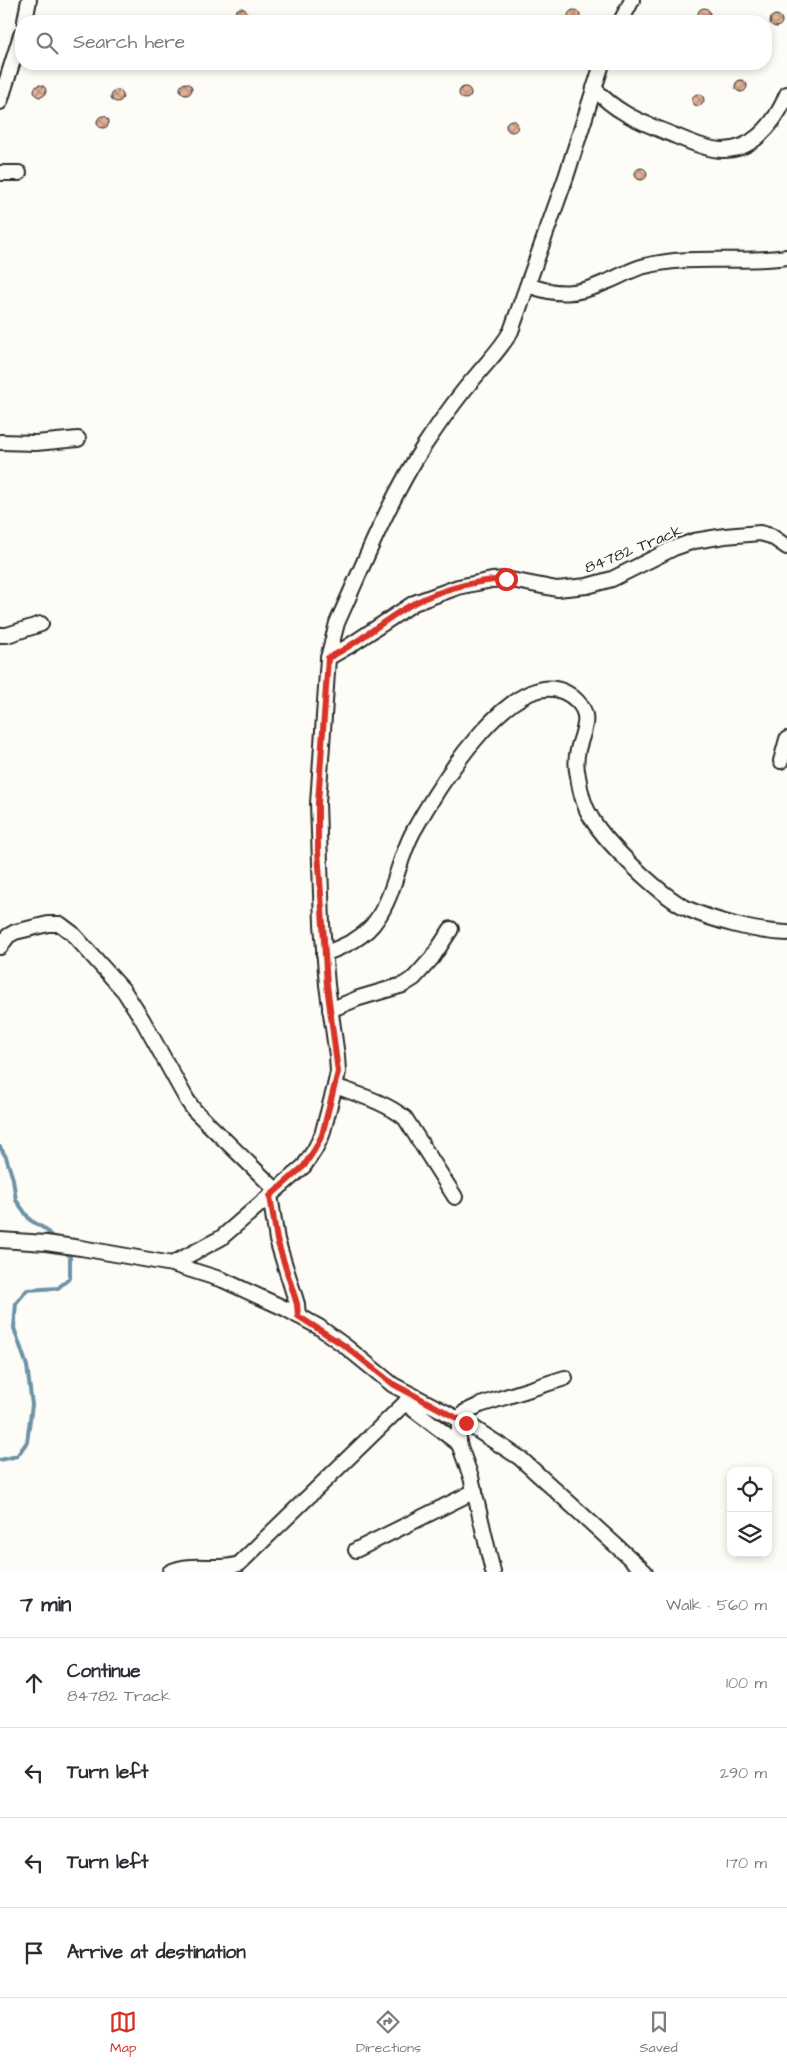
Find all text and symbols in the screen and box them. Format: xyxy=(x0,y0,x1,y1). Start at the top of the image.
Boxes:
search box xyxy=(15,15,772,70)
icon: search xyxy=(33,29,61,57)
text: Search here xyxy=(73,29,185,56)
street label: 84782 Track xyxy=(581,519,686,579)
route start xyxy=(495,568,518,591)
route end xyxy=(455,1412,478,1435)
map controls xyxy=(727,1467,772,1557)
button: locate xyxy=(727,1467,772,1512)
button: layers xyxy=(727,1512,772,1557)
text: 7 min xyxy=(20,1590,71,1619)
text: Walk · 560 m xyxy=(666,1594,767,1616)
text: Continue xyxy=(67,1658,141,1685)
icon: ahead xyxy=(20,1669,48,1697)
text: 100 m xyxy=(726,1672,767,1694)
text: 84782 Track xyxy=(67,1685,171,1707)
icon: left xyxy=(20,1759,48,1787)
text: Turn left xyxy=(67,1759,148,1786)
text: 290 m xyxy=(720,1762,767,1784)
icon: left xyxy=(20,1849,48,1877)
text: Turn left xyxy=(67,1849,148,1876)
text: 170 m xyxy=(726,1852,767,1874)
icon: arrive xyxy=(20,1939,48,1967)
text: Arrive at destination xyxy=(67,1939,246,1966)
tab: Map xyxy=(109,2008,137,2058)
tab: Directions xyxy=(356,2008,421,2058)
tab: Saved xyxy=(640,2008,678,2058)

